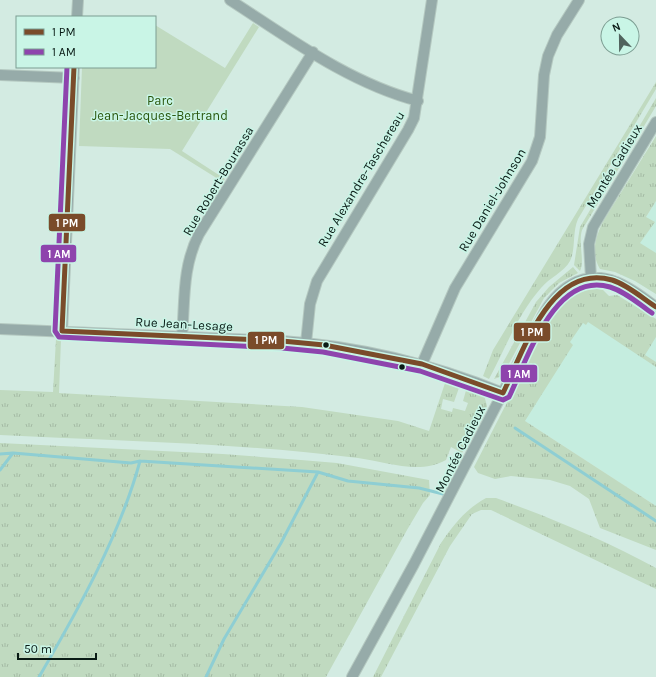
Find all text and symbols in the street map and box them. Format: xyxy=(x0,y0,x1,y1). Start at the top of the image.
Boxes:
legend xyxy=(16,16,156,68)
north arrow xyxy=(600,16,640,56)
text: N xyxy=(610,20,623,35)
text: 1 PM xyxy=(52,25,76,39)
text: 1 AM xyxy=(52,45,76,59)
park label: Parc Jean-Jacques-Bertrand xyxy=(92,93,228,124)
street label: Rue Alexandre-Taschereau xyxy=(314,108,408,250)
street label: Montée Cadieux xyxy=(583,121,645,211)
street label: Rue Robert-Bourassa xyxy=(179,124,257,238)
street label: Rue Daniel-Johnson xyxy=(455,146,529,254)
line badge: 1 PM xyxy=(48,213,86,232)
text: 1 PM xyxy=(56,217,78,230)
line badge: 1 AM xyxy=(40,244,77,263)
text: 1 AM xyxy=(47,248,71,261)
street label: Rue Jean-Lesage xyxy=(135,314,234,334)
line badge: 1 PM xyxy=(513,322,551,342)
text: 1 PM xyxy=(521,326,543,339)
line badge: 1 PM xyxy=(247,331,285,350)
text: 1 PM xyxy=(255,334,277,347)
unlabelled marker xyxy=(321,340,331,350)
unlabelled marker xyxy=(397,362,407,372)
line badge: 1 AM xyxy=(500,364,538,383)
text: 1 AM xyxy=(507,368,531,381)
street label: Montée Cadieux xyxy=(432,403,488,495)
scale bar xyxy=(18,635,96,661)
text: 50 m xyxy=(24,642,52,656)

